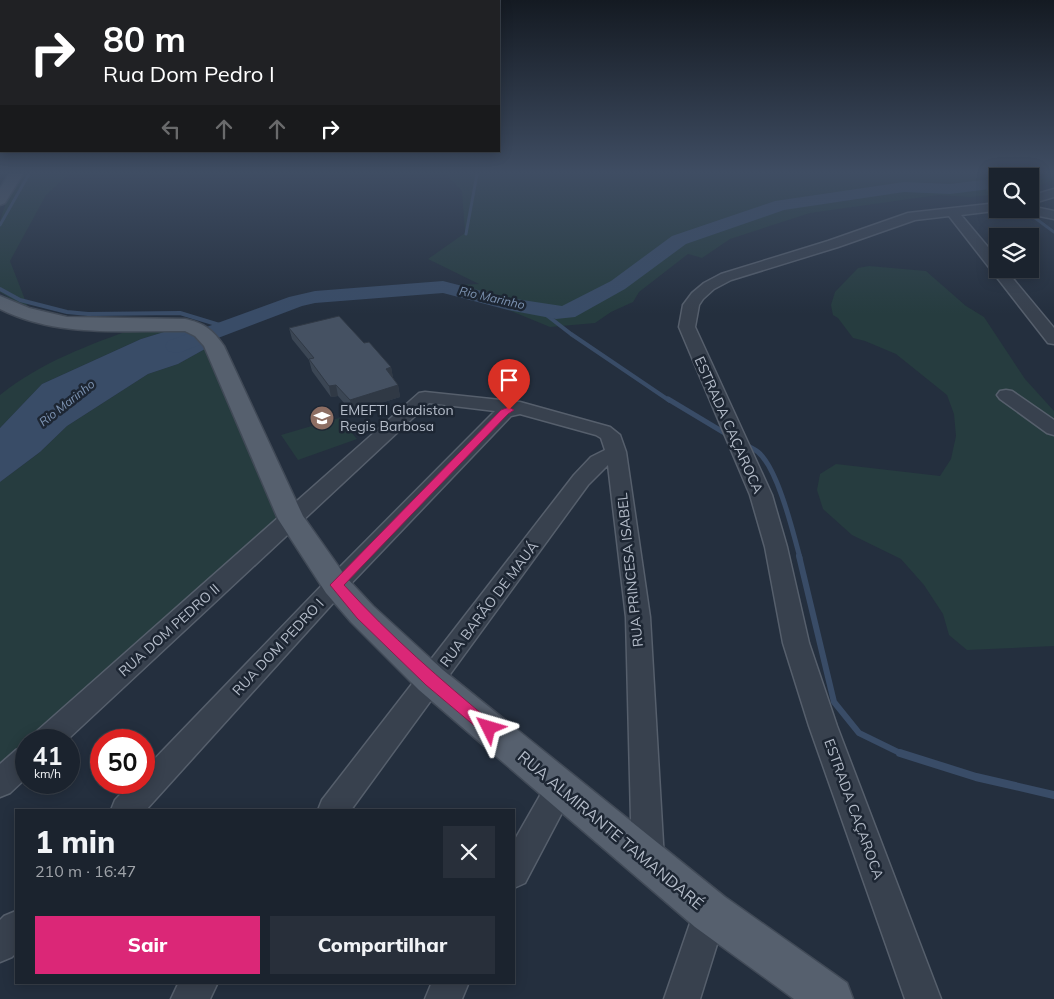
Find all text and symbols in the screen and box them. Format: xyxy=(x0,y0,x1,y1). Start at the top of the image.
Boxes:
text: 80 m xyxy=(103,17,186,61)
icon: right xyxy=(20,20,85,85)
text: Rua Dom Pedro I xyxy=(103,60,275,88)
icon: left xyxy=(157,115,185,143)
icon: ahead xyxy=(210,115,238,143)
icon: ahead xyxy=(263,115,291,143)
icon: right xyxy=(316,115,344,143)
map controls xyxy=(989,168,1039,278)
button: search xyxy=(989,168,1039,218)
button: layers xyxy=(989,228,1039,278)
water label: Rio Marinho xyxy=(458,283,526,312)
street label: ESTRADA CAÇAROCA xyxy=(691,354,768,497)
pin xyxy=(488,359,530,410)
icon: arrive xyxy=(495,366,523,394)
water label: Rio Marinho xyxy=(36,376,98,429)
place label: EMEFTI Gladiston Regis Barbosa xyxy=(340,401,454,435)
school or university icon: EMEFTI Gladiston Regis Barbosa xyxy=(309,405,335,431)
street label: RUA PRINCESA ISABEL xyxy=(613,492,647,648)
street label: RUA BARÃO DE MAUÁ xyxy=(436,537,543,670)
street label: RUA DOM PEDRO II xyxy=(115,580,223,680)
street label: RUA DOM PEDRO I xyxy=(228,595,328,699)
position arrow xyxy=(462,701,514,753)
speed limit sign: 50 xyxy=(90,729,155,794)
street label: ESTRADA CAÇAROCA xyxy=(820,736,888,882)
text: 41 xyxy=(32,740,63,771)
street label: RUA ALMIRANTE TAMANDARÉ xyxy=(514,746,708,914)
text: km/h xyxy=(34,766,61,781)
text: 1 min xyxy=(35,823,115,861)
button: close xyxy=(443,826,495,878)
text: 210 m · 16:47 xyxy=(35,861,136,881)
button: Sair xyxy=(35,916,260,974)
button: Compartilhar xyxy=(270,916,495,974)

